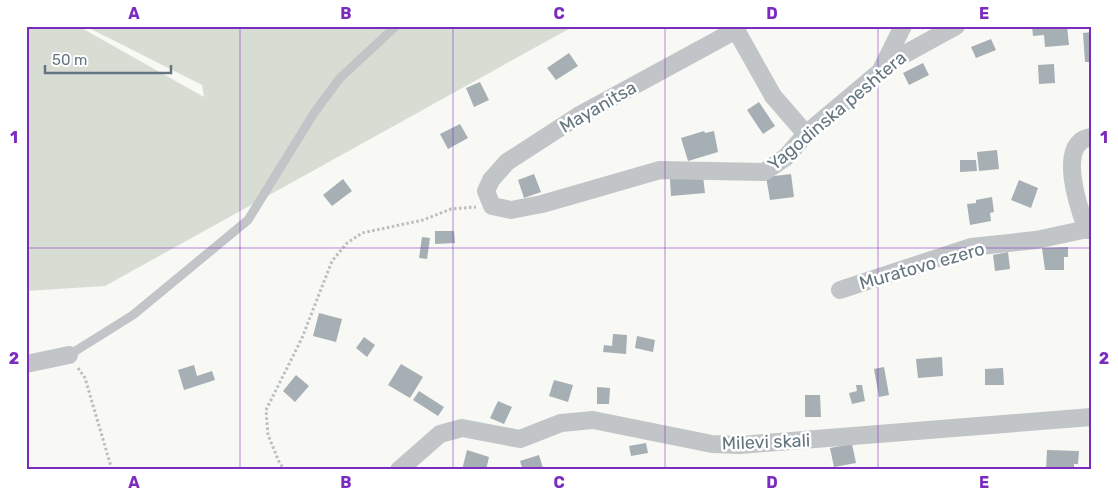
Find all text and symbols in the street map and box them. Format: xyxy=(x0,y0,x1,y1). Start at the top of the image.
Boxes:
text: A xyxy=(128,4,140,23)
text: B xyxy=(340,4,352,23)
text: C xyxy=(553,4,565,23)
text: D xyxy=(766,4,778,23)
text: E xyxy=(979,4,989,23)
scale bar xyxy=(45,42,171,74)
street label: Yagodinska peshtera xyxy=(763,47,911,175)
text: 50 m xyxy=(52,51,87,69)
street label: Mayanitsa xyxy=(556,76,640,138)
text: 1 xyxy=(10,128,18,147)
text: 1 xyxy=(1100,128,1108,147)
street label: Muratovo ezero xyxy=(857,238,987,294)
text: 2 xyxy=(9,349,19,368)
text: 2 xyxy=(1099,349,1109,368)
street label: Milevi skali xyxy=(721,429,811,455)
text: A xyxy=(128,473,140,492)
text: B xyxy=(340,473,352,492)
text: C xyxy=(553,473,565,492)
text: D xyxy=(766,473,778,492)
text: E xyxy=(979,473,989,492)

